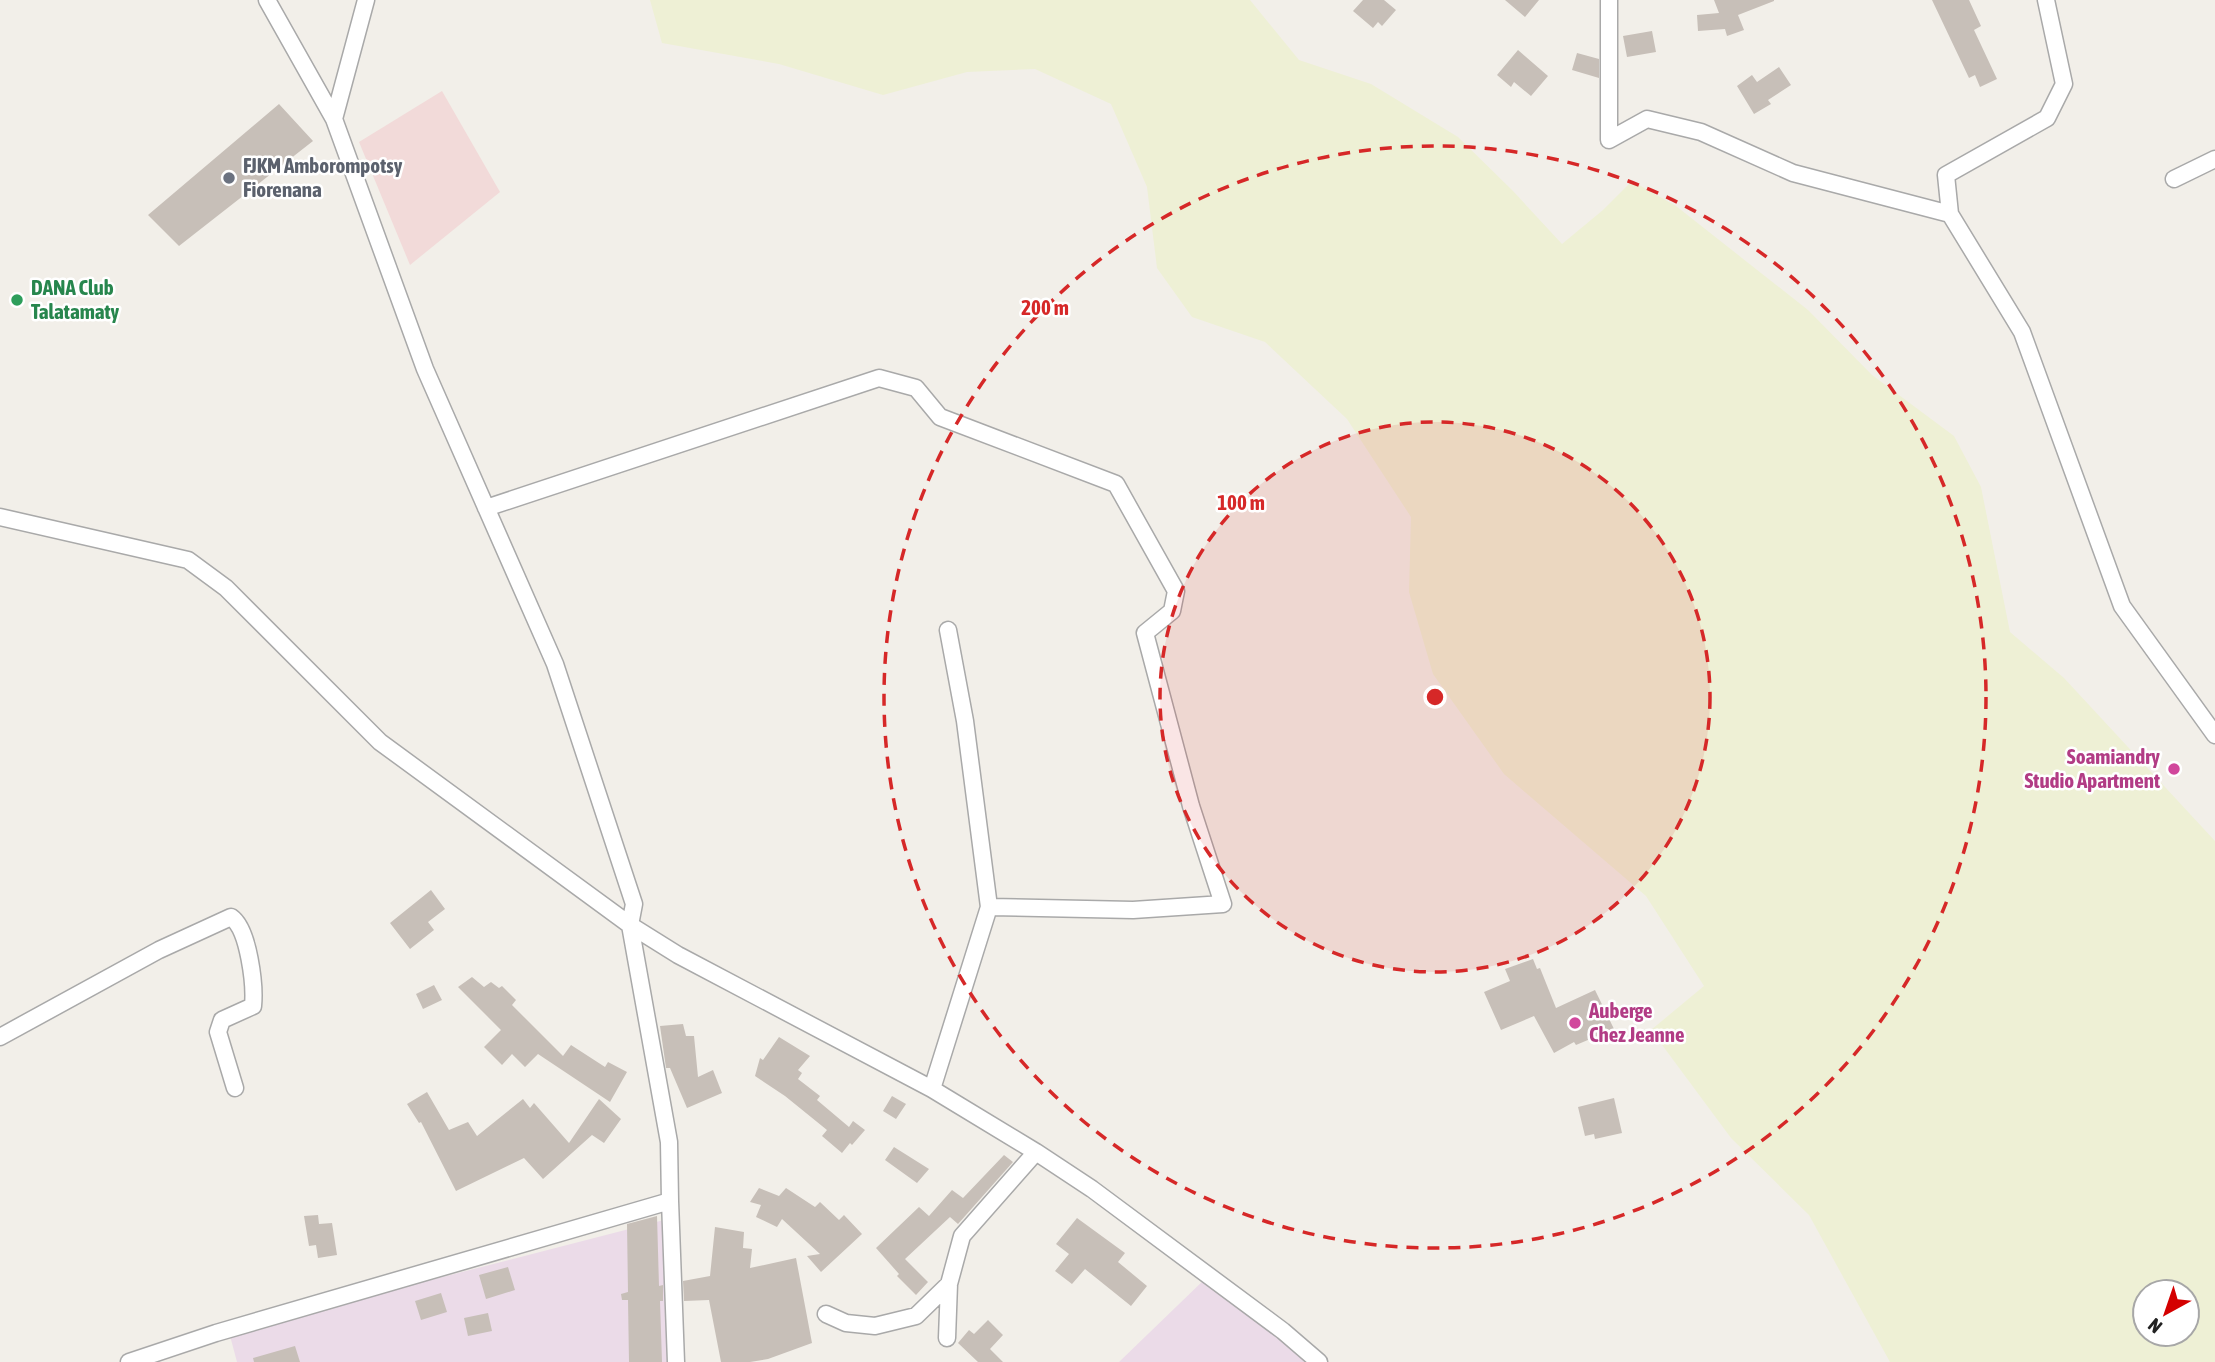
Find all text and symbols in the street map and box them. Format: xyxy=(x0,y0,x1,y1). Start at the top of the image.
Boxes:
place label: FJKM Amborompotsy Fiorenana xyxy=(243,153,403,201)
marker: FJKM Amborompotsy Fiorenana xyxy=(221,170,237,186)
place label: DANA Club Talatamaty xyxy=(31,275,120,323)
marker: DANA Club Talatamaty xyxy=(9,292,25,308)
text: 200 m xyxy=(1021,295,1069,319)
text: 100 m xyxy=(1217,490,1265,514)
centre of rings xyxy=(1423,685,1447,709)
place label: Soamiandry Studio Apartment xyxy=(2025,744,2160,792)
marker: Soamiandry Studio Apartment xyxy=(2166,761,2182,777)
place label: Auberge Chez Jeanne xyxy=(1588,998,1685,1046)
marker: Auberge Chez Jeanne xyxy=(1567,1015,1583,1031)
north arrow xyxy=(2131,1278,2201,1348)
text: N xyxy=(2144,1314,2166,1338)

